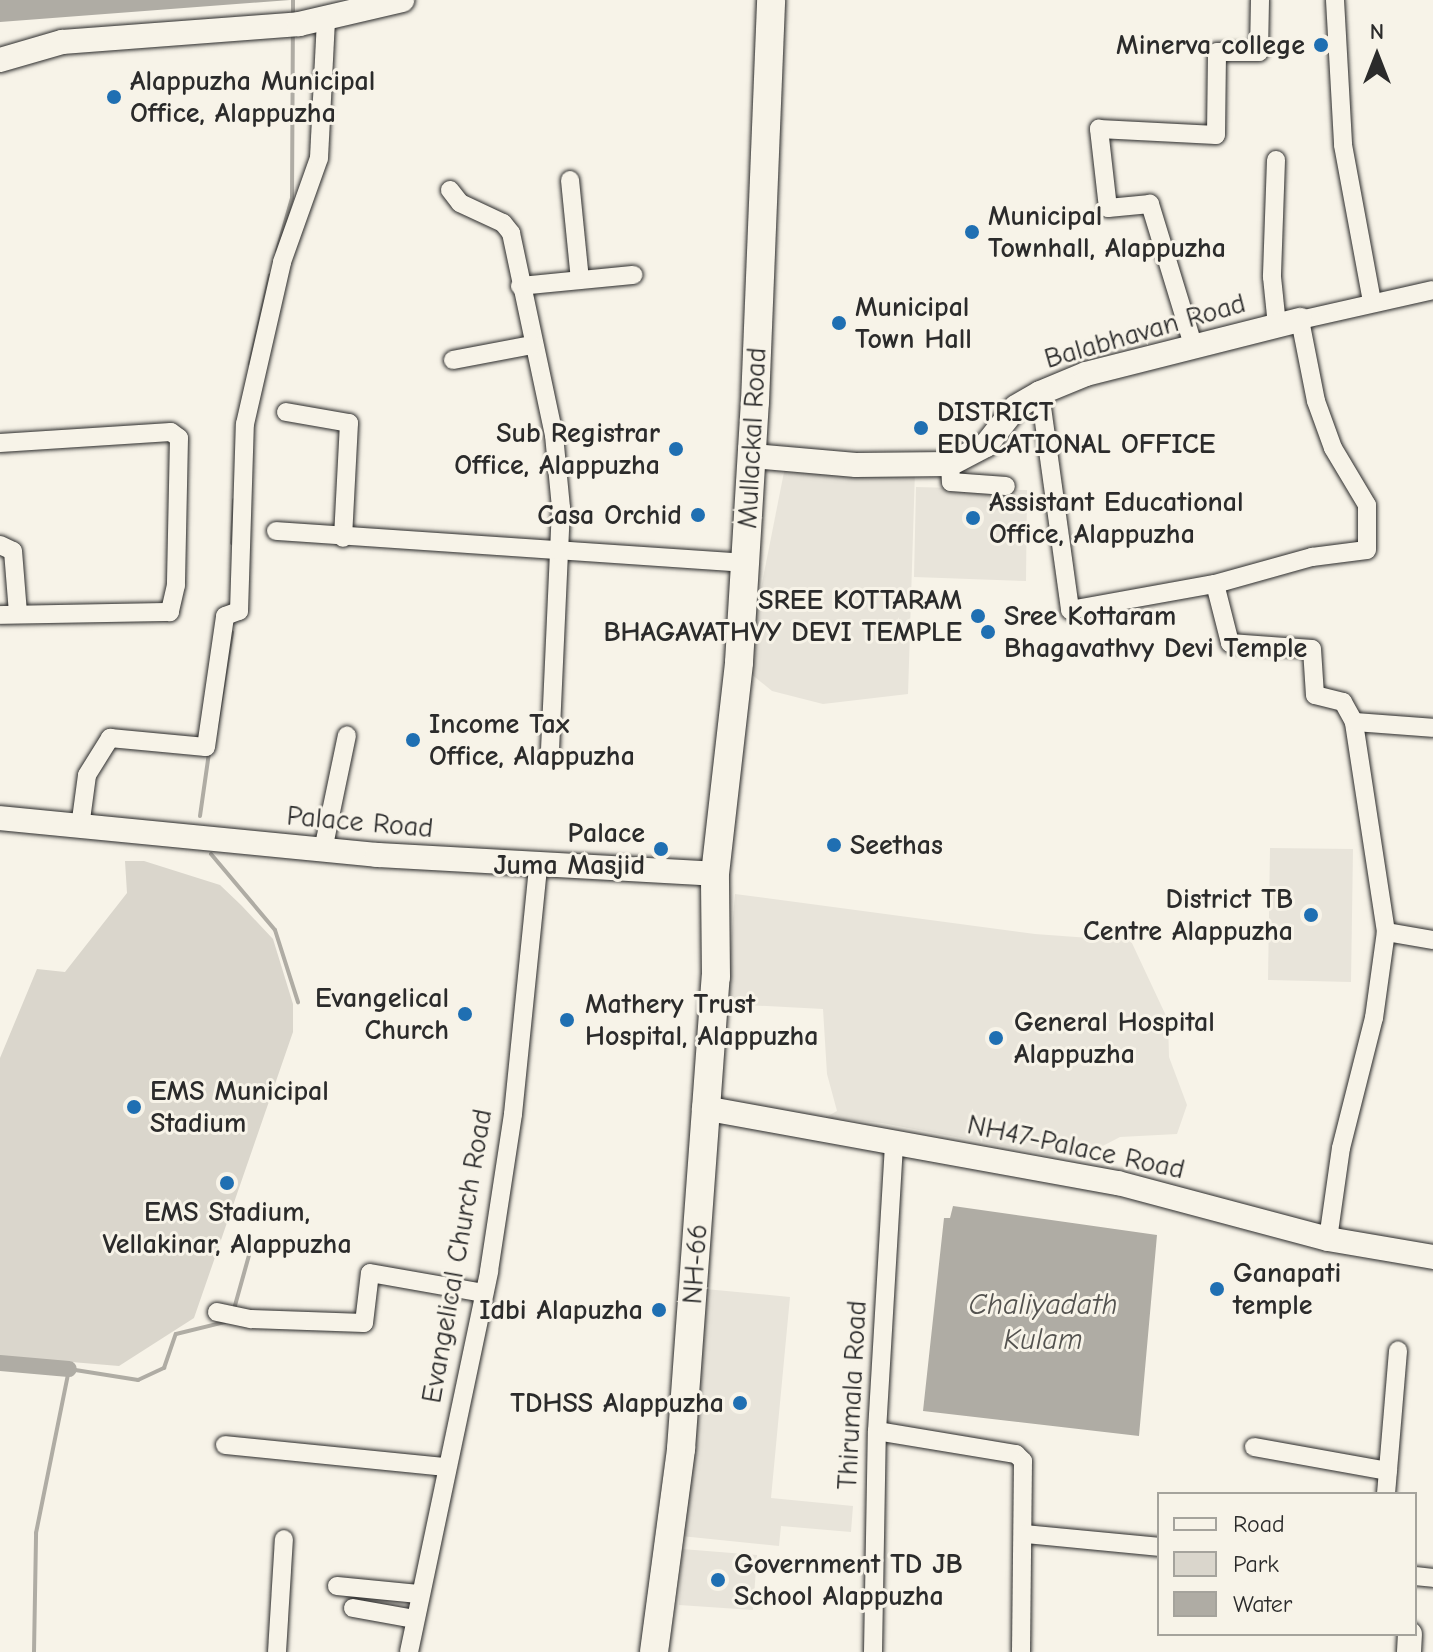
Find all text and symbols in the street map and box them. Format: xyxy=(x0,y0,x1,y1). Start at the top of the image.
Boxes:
north arrow xyxy=(1337,16,1417,96)
text: N xyxy=(1370,19,1384,45)
place label: Minerva college xyxy=(1116,28,1305,62)
marker: Minerva college xyxy=(1312,36,1330,54)
place label: Alappuzha Municipal Office, Alappuzha xyxy=(130,64,375,130)
marker: Alappuzha Municipal Office, Alappuzha xyxy=(105,88,123,106)
place label: Municipal Townhall, Alappuzha xyxy=(988,199,1226,265)
marker: Municipal Townhall, Alappuzha xyxy=(963,223,981,241)
street label: Balabhavan Road xyxy=(1041,286,1249,376)
place label: Municipal Town Hall xyxy=(855,290,972,356)
marker: Municipal Town Hall xyxy=(830,314,848,332)
street label: Mullackal Road xyxy=(730,347,774,529)
place label: DISTRICT EDUCATIONAL OFFICE xyxy=(937,395,1215,461)
place label: Sub Registrar Office, Alappuzha xyxy=(454,416,660,482)
marker: DISTRICT EDUCATIONAL OFFICE xyxy=(912,419,930,437)
marker: Sub Registrar Office, Alappuzha xyxy=(667,440,685,458)
place label: Assistant Educational Office, Alappuzha xyxy=(989,485,1244,551)
place label: Casa Orchid xyxy=(537,498,682,532)
marker: Casa Orchid xyxy=(689,506,707,524)
marker: Assistant Educational Office, Alappuzha xyxy=(964,509,982,527)
place label: SREE KOTTARAM BHAGAVATHVY DEVI TEMPLE xyxy=(604,583,962,649)
place label: Sree Kottaram Bhagavathvy Devi Temple xyxy=(1004,599,1307,665)
marker: SREE KOTTARAM BHAGAVATHVY DEVI TEMPLE xyxy=(969,607,987,625)
marker: Sree Kottaram Bhagavathvy Devi Temple xyxy=(979,623,997,641)
place label: Income Tax Office, Alappuzha xyxy=(429,707,635,773)
marker: Income Tax Office, Alappuzha xyxy=(404,731,422,749)
street label: Palace Road xyxy=(285,799,435,845)
place label: Palace Juma Masjid xyxy=(493,816,645,882)
place label: Seethas xyxy=(850,828,943,862)
marker: Seethas xyxy=(825,836,843,854)
marker: Palace Juma Masjid xyxy=(652,840,670,858)
place label: District TB Centre Alappuzha xyxy=(1083,882,1293,948)
marker: District TB Centre Alappuzha xyxy=(1300,904,1322,926)
place label: Evangelical Church xyxy=(315,981,449,1047)
place label: Mathery Trust Hospital, Alappuzha xyxy=(585,987,818,1053)
marker: Evangelical Church xyxy=(456,1005,474,1023)
place label: General Hospital Alappuzha xyxy=(1014,1005,1215,1071)
marker: Mathery Trust Hospital, Alappuzha xyxy=(556,1009,578,1031)
marker: General Hospital Alappuzha xyxy=(985,1027,1007,1049)
place label: EMS Municipal Stadium xyxy=(150,1074,329,1140)
marker: EMS Municipal Stadium xyxy=(125,1098,143,1116)
street label: Evangelical Church Road xyxy=(415,1106,499,1406)
street label: NH47-Palace Road xyxy=(964,1108,1188,1186)
marker: EMS Stadium, Vellakinar, Alappuzha xyxy=(218,1174,236,1192)
place label: EMS Stadium, Vellakinar, Alappuzha xyxy=(102,1195,352,1261)
street label: NH-66 xyxy=(675,1223,715,1305)
place label: Ganapati temple xyxy=(1233,1256,1341,1322)
marker: Ganapati temple xyxy=(1208,1280,1226,1298)
water label: Chaliyadath Kulam xyxy=(968,1287,1118,1358)
place label: Idbi Alapuzha xyxy=(479,1293,643,1327)
street label: Thirumala Road xyxy=(830,1300,874,1490)
marker: Idbi Alapuzha xyxy=(650,1301,668,1319)
place label: TDHSS Alappuzha xyxy=(510,1386,724,1420)
marker: TDHSS Alappuzha xyxy=(731,1394,749,1412)
legend xyxy=(1157,1492,1417,1636)
text: Road xyxy=(1233,1510,1285,1538)
place label: Government TD JB School Alappuzha xyxy=(734,1547,963,1613)
text: Park xyxy=(1233,1550,1279,1578)
marker: Government TD JB School Alappuzha xyxy=(709,1571,727,1589)
text: Water xyxy=(1233,1590,1292,1618)

